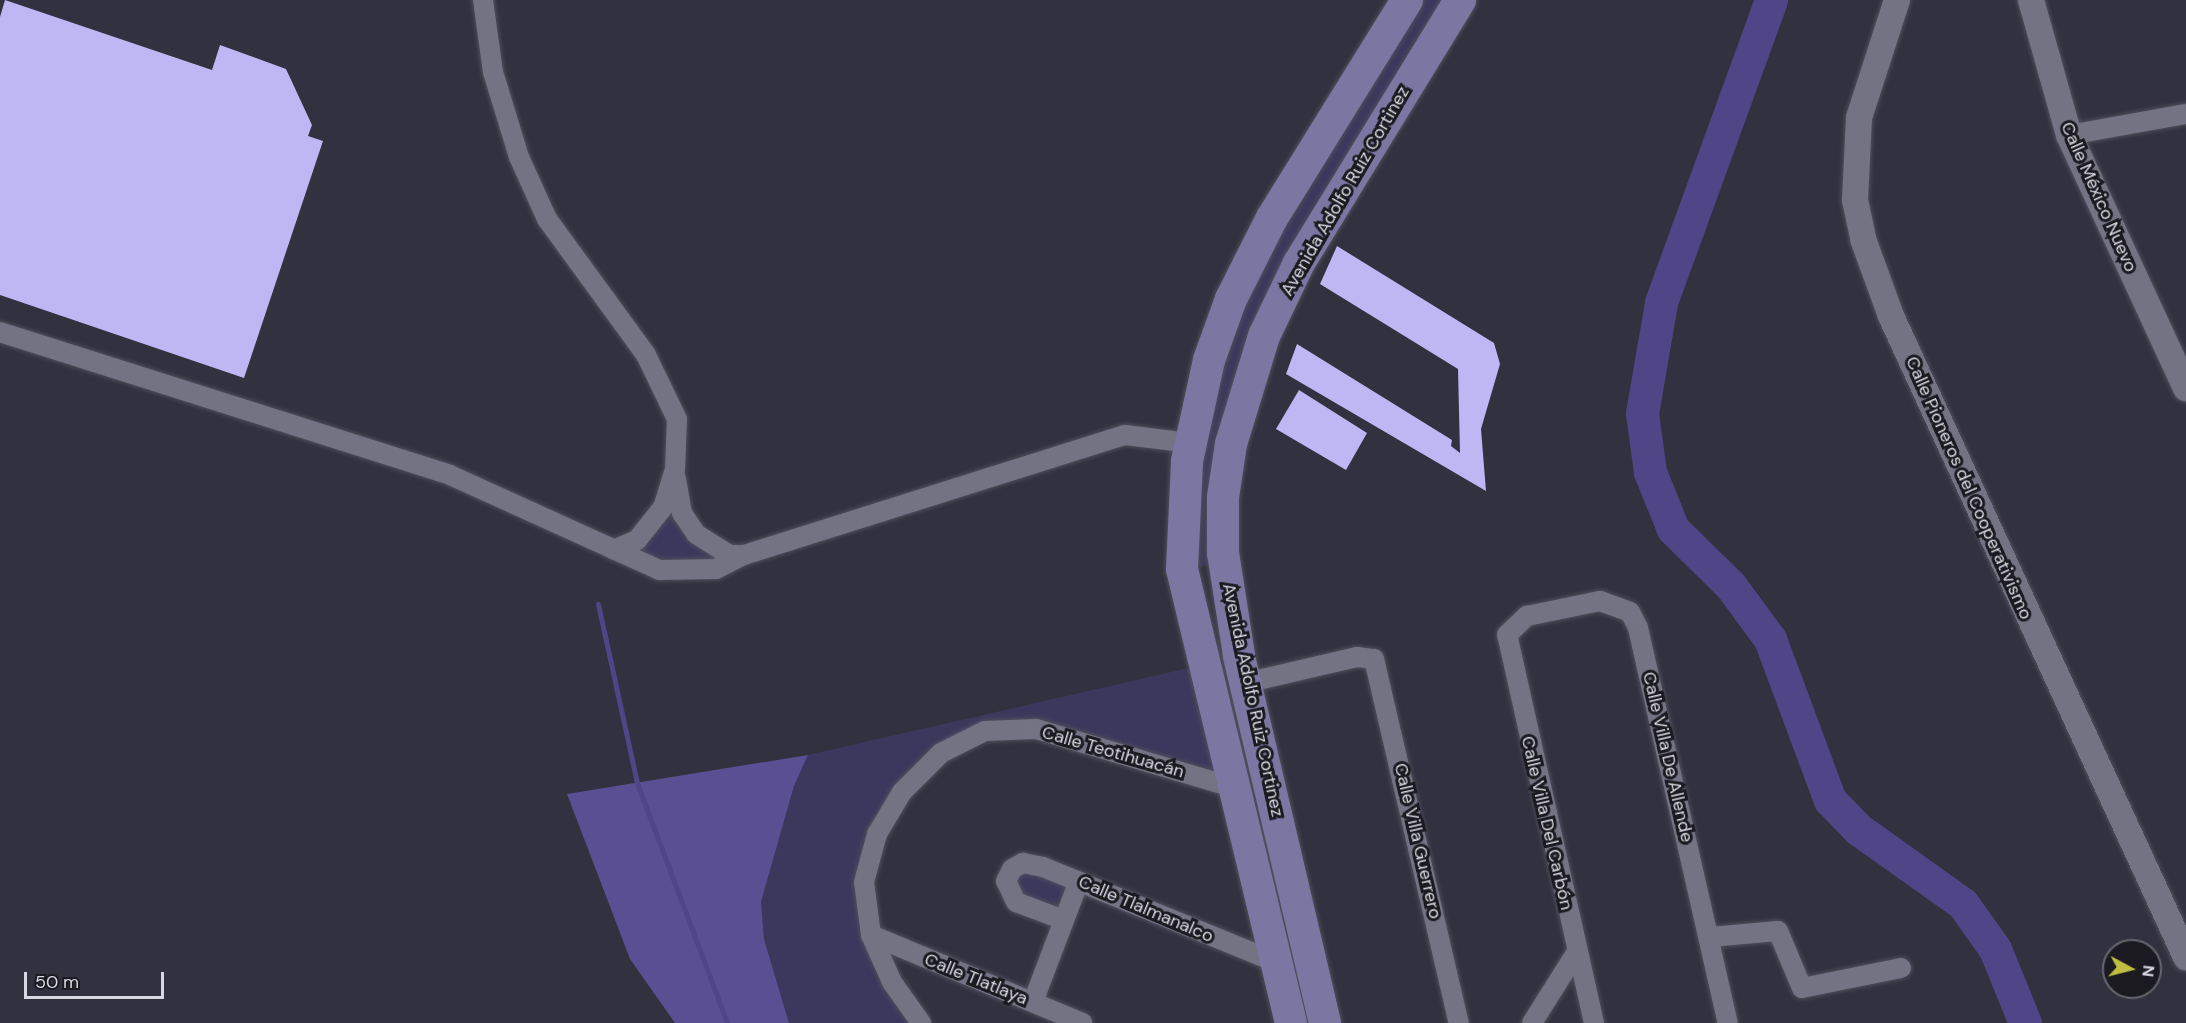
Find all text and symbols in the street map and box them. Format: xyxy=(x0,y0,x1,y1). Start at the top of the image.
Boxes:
street label: Avenida Adolfo Ruiz Cortinez xyxy=(1276,82,1414,300)
street label: Calle México Nuevo xyxy=(2056,119,2142,275)
street label: Calle Pioneros del Cooperativismo xyxy=(1901,353,2037,623)
street label: Avenida Adolfo Ruiz Cortinez xyxy=(1218,581,1288,819)
street label: Calle Villa De Allende xyxy=(1638,670,1698,844)
street label: Calle Teotihuacán xyxy=(1039,721,1187,783)
street label: Calle Villa Del Carbón xyxy=(1516,734,1578,912)
street label: Calle Villa Guerrero xyxy=(1390,761,1446,921)
street label: Calle Tlalmanalco xyxy=(1075,871,1217,947)
north arrow xyxy=(2102,939,2162,999)
street label: Calle Tlatlaya xyxy=(921,949,1031,1009)
scale bar xyxy=(27,960,166,998)
text: N xyxy=(2137,964,2160,978)
text: 50 m xyxy=(35,970,79,994)

